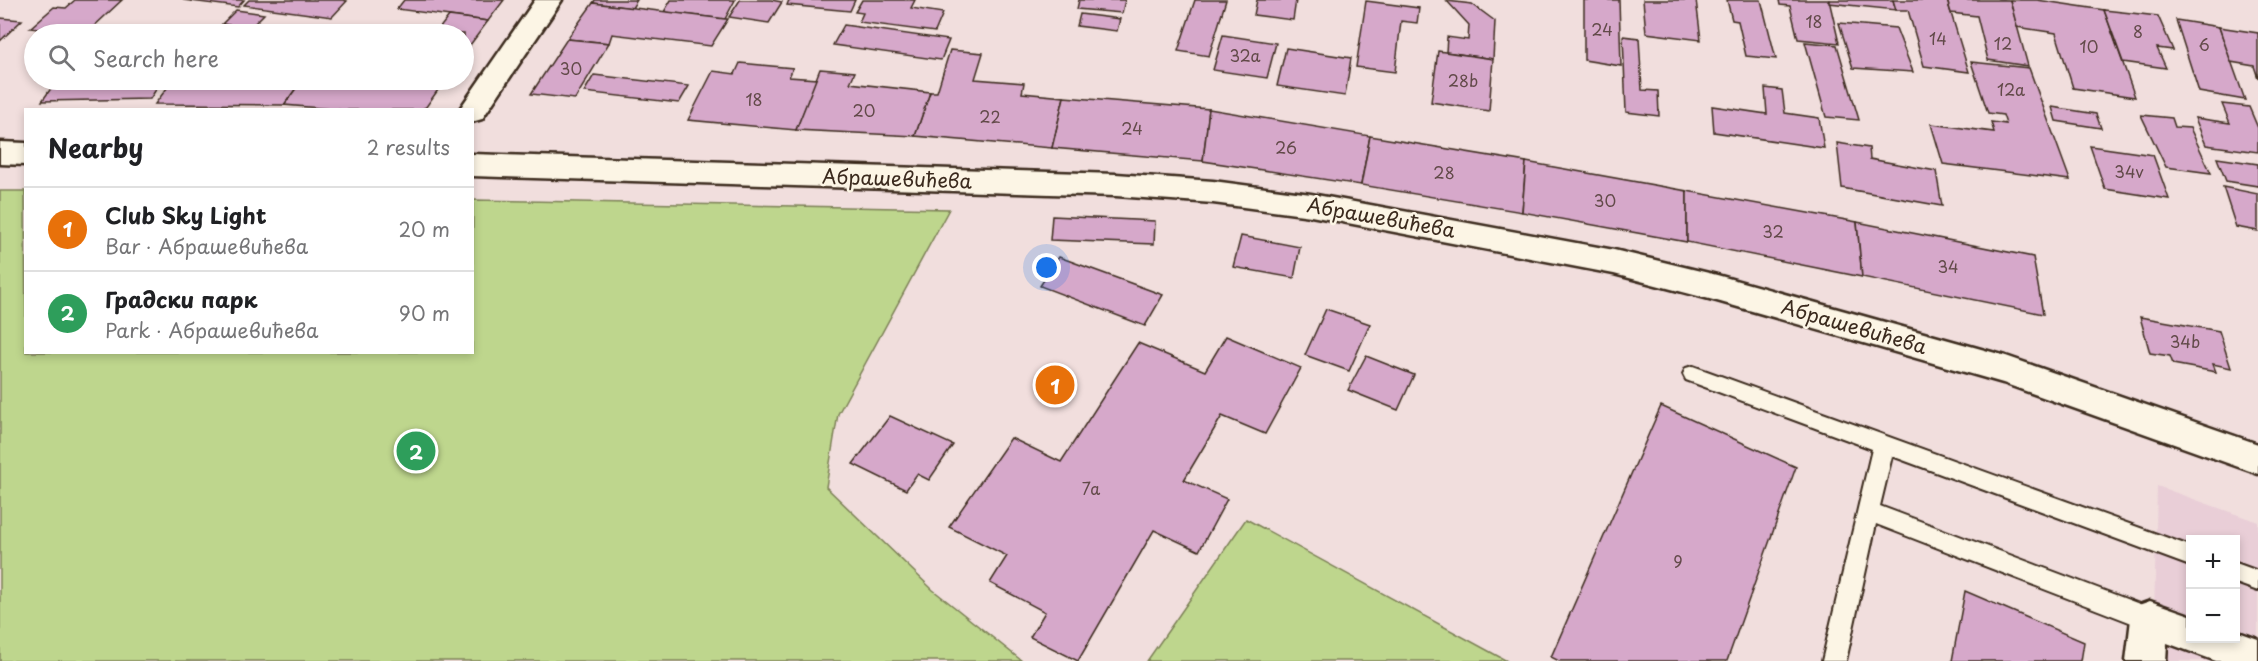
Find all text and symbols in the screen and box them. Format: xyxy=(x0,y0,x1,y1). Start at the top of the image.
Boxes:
house number: 18 xyxy=(1805,9,1823,33)
house number: 24 xyxy=(1591,17,1613,41)
house number: 8 xyxy=(2133,19,2143,43)
search box xyxy=(24,24,474,90)
house number: 14 xyxy=(1929,26,1947,50)
house number: 12 xyxy=(1994,31,2012,55)
house number: 6 xyxy=(2198,32,2210,56)
house number: 10 xyxy=(2080,34,2098,58)
icon: search xyxy=(45,41,78,74)
text: Search here xyxy=(93,41,219,74)
house number: 32a xyxy=(1229,43,1261,67)
house number: 30 xyxy=(560,56,582,80)
house number: 28b xyxy=(1448,68,1478,92)
house number: 12a xyxy=(1997,77,2025,101)
house number: 18 xyxy=(745,87,763,111)
house number: 20 xyxy=(853,98,875,122)
house number: 22 xyxy=(979,104,1001,128)
house number: 24 xyxy=(1121,116,1143,140)
text: Nearby xyxy=(48,128,143,167)
text: 2 results xyxy=(367,132,450,162)
house number: 26 xyxy=(1275,135,1297,159)
house number: 34v xyxy=(2114,159,2144,183)
street label: Абрашевићева xyxy=(822,160,973,196)
house number: 28 xyxy=(1433,160,1455,184)
house number: 30 xyxy=(1594,188,1616,212)
street label: Абрашевићева xyxy=(1305,189,1458,245)
text: Club Sky Light xyxy=(105,198,267,231)
text: 1 xyxy=(63,214,72,244)
text: 20 m xyxy=(398,214,450,244)
house number: 32 xyxy=(1762,219,1784,243)
text: Bar · Абрашевићева xyxy=(105,231,308,261)
your location xyxy=(1032,253,1061,282)
house number: 34 xyxy=(1937,254,1959,278)
text: Градски парк xyxy=(105,282,258,315)
street label: Абрашевићева xyxy=(1778,291,1931,361)
text: 2 xyxy=(60,298,75,328)
text: 90 m xyxy=(399,298,450,328)
text: Park · Абрашевићева xyxy=(105,315,318,345)
house number: 34b xyxy=(2170,329,2200,353)
pin: 1 xyxy=(1036,362,1074,408)
pin: 2 xyxy=(396,428,436,474)
house number: 7a xyxy=(1082,476,1100,500)
map controls xyxy=(2186,535,2240,643)
button: + xyxy=(2186,535,2240,589)
house number: 9 xyxy=(1673,549,1683,573)
button: − xyxy=(2186,589,2240,643)

